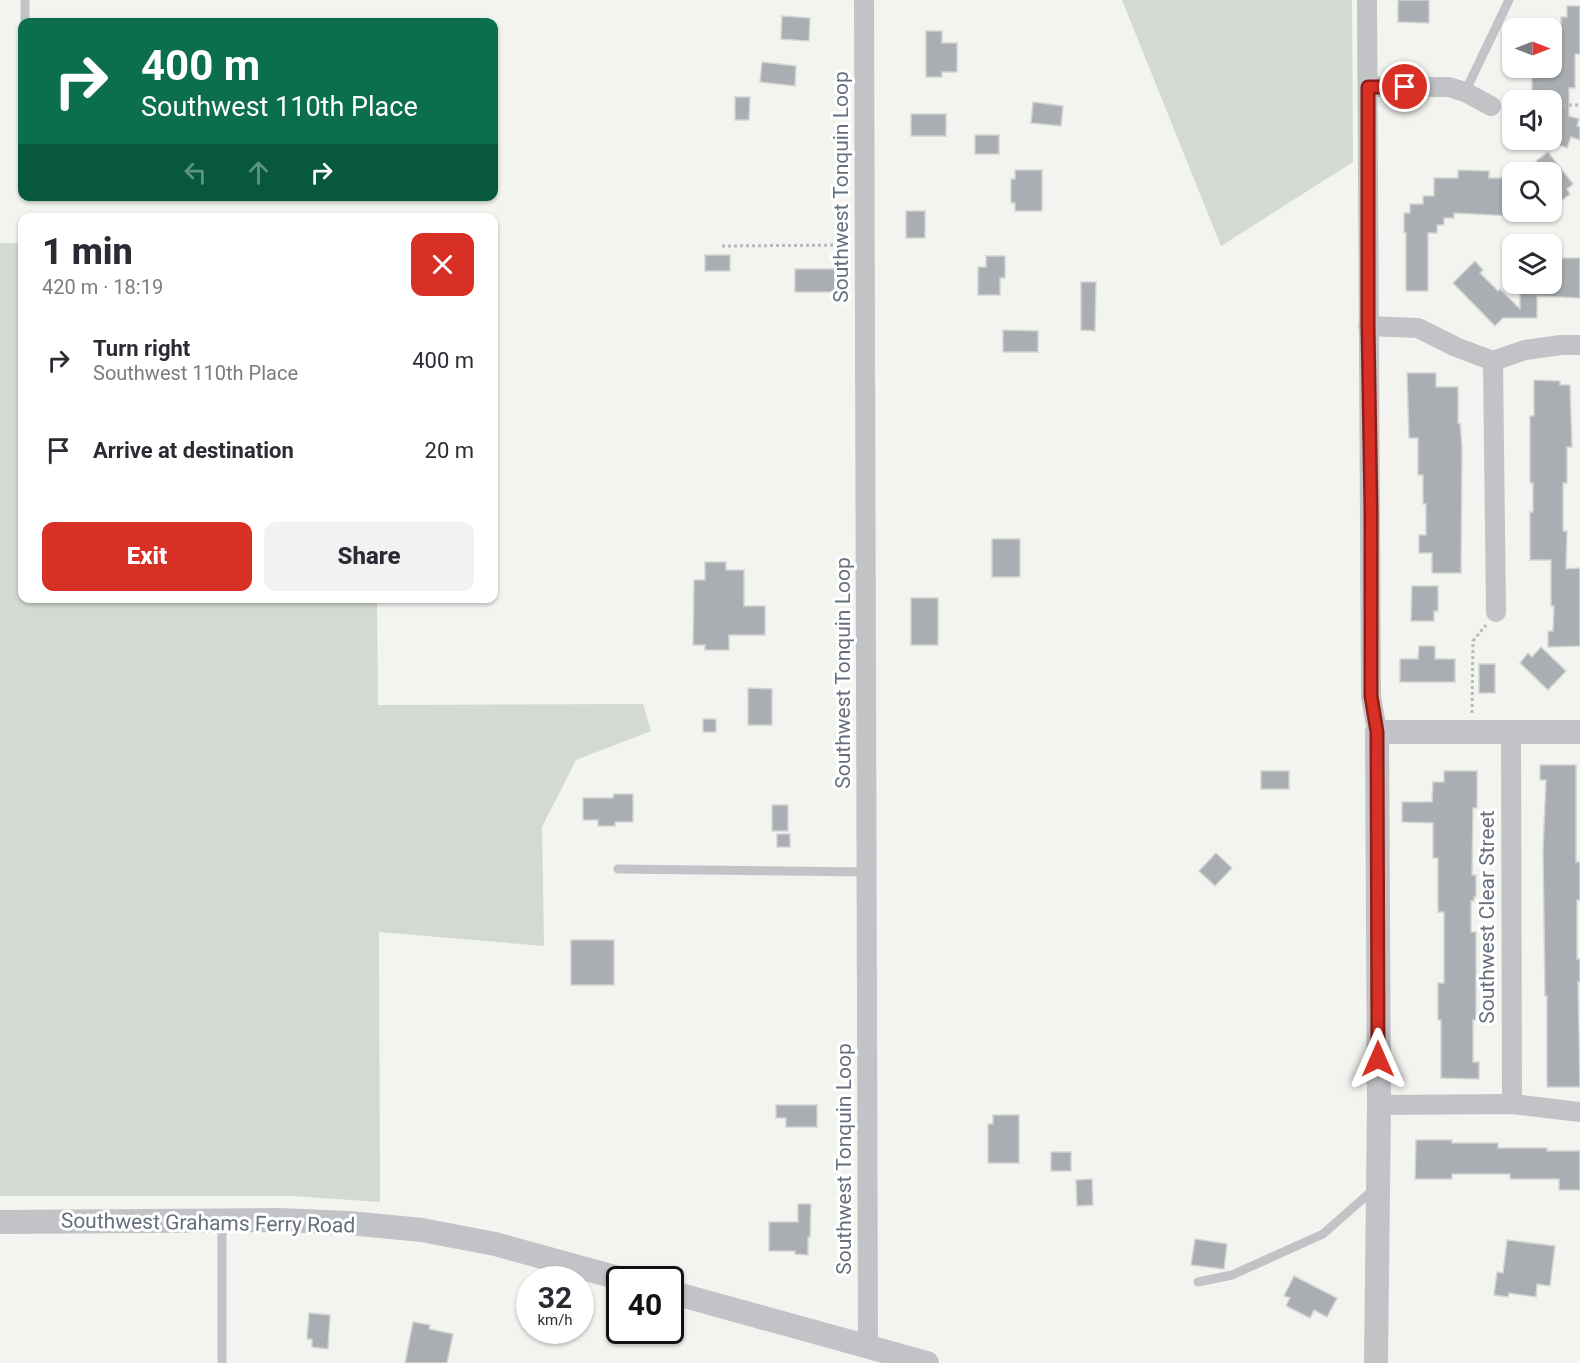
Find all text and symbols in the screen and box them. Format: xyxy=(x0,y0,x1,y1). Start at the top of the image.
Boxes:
north arrow xyxy=(1502,18,1562,78)
map controls xyxy=(1502,18,1562,294)
text: 400 m xyxy=(141,41,260,90)
icon: right xyxy=(42,42,120,120)
pin xyxy=(1379,61,1430,112)
icon: arrive xyxy=(1388,70,1421,103)
street label: Southwest Tonquin Loop xyxy=(829,71,853,303)
button: sound xyxy=(1502,90,1562,150)
text: Southwest 110th Place xyxy=(141,91,418,123)
icon: left xyxy=(179,156,212,189)
icon: ahead xyxy=(242,156,275,189)
icon: right xyxy=(305,156,338,189)
button: search xyxy=(1502,162,1562,222)
text: 1 min xyxy=(42,231,133,273)
button: close xyxy=(411,233,474,296)
button: layers xyxy=(1502,234,1562,294)
text: 420 m · 18:19 xyxy=(42,275,163,299)
text: Turn right xyxy=(93,336,190,361)
icon: right xyxy=(42,344,75,377)
text: 400 m xyxy=(412,348,474,373)
text: Southwest 110th Place xyxy=(93,361,298,385)
icon: arrive xyxy=(42,434,75,467)
text: Arrive at destination xyxy=(93,438,294,463)
text: 20 m xyxy=(425,438,474,463)
button: Exit xyxy=(42,522,252,591)
button: Share xyxy=(264,522,474,591)
street label: Southwest Tonquin Loop xyxy=(831,557,855,789)
street label: Southwest Clear Street xyxy=(1475,810,1499,1024)
position arrow xyxy=(1346,1027,1410,1091)
street label: Southwest Tonquin Loop xyxy=(832,1043,856,1275)
street label: Southwest Grahams Ferry Road xyxy=(61,1208,355,1238)
speed limit sign: 40 xyxy=(606,1266,684,1344)
text: 32 xyxy=(538,1280,572,1315)
text: km/h xyxy=(537,1311,573,1329)

